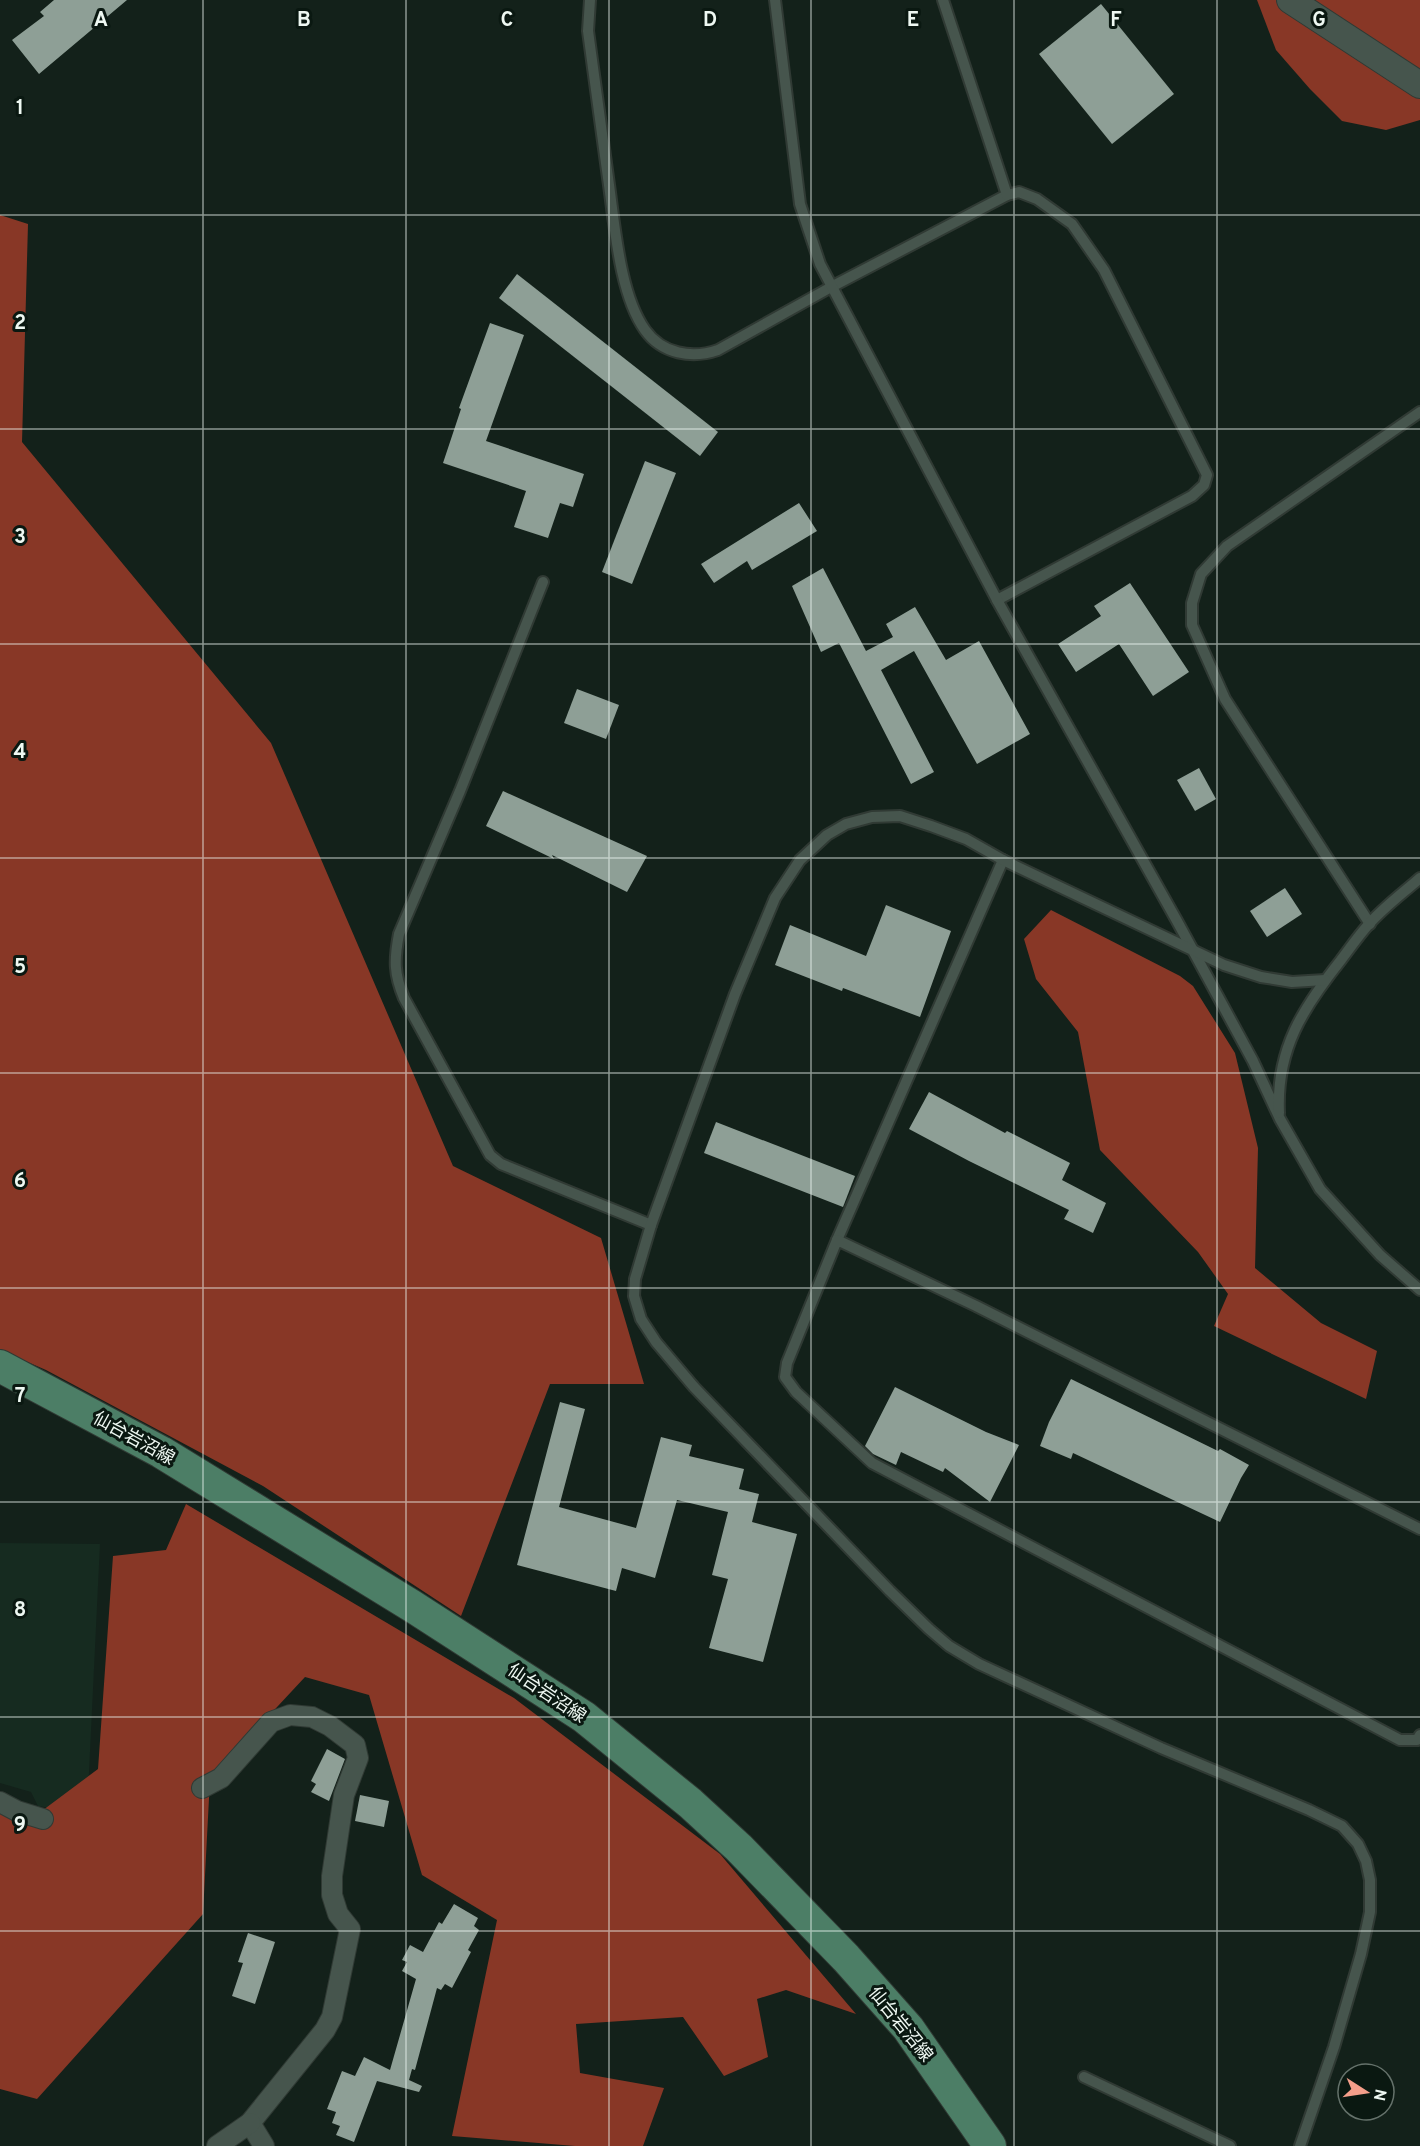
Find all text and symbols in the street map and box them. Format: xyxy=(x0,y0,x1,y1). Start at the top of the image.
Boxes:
text: A xyxy=(94,8,108,34)
text: B xyxy=(297,8,311,34)
text: C xyxy=(501,8,513,34)
text: D xyxy=(703,8,717,34)
text: E xyxy=(907,8,919,34)
text: F xyxy=(1110,8,1122,34)
text: G xyxy=(1312,8,1326,34)
text: 1 xyxy=(16,96,24,122)
text: 2 xyxy=(14,311,26,337)
text: 3 xyxy=(14,525,26,551)
text: 4 xyxy=(14,740,26,766)
text: 5 xyxy=(14,955,26,981)
text: 6 xyxy=(14,1169,26,1195)
text: 7 xyxy=(15,1384,25,1410)
street label: 仙台岩沼線 xyxy=(88,1407,178,1471)
text: 8 xyxy=(14,1598,26,1624)
street label: 仙台岩沼線 xyxy=(502,1660,590,1729)
text: 9 xyxy=(14,1813,26,1839)
street label: 仙台岩沼線 xyxy=(863,1983,937,2067)
north arrow xyxy=(1336,2062,1396,2122)
text: N xyxy=(1368,2087,1390,2102)

